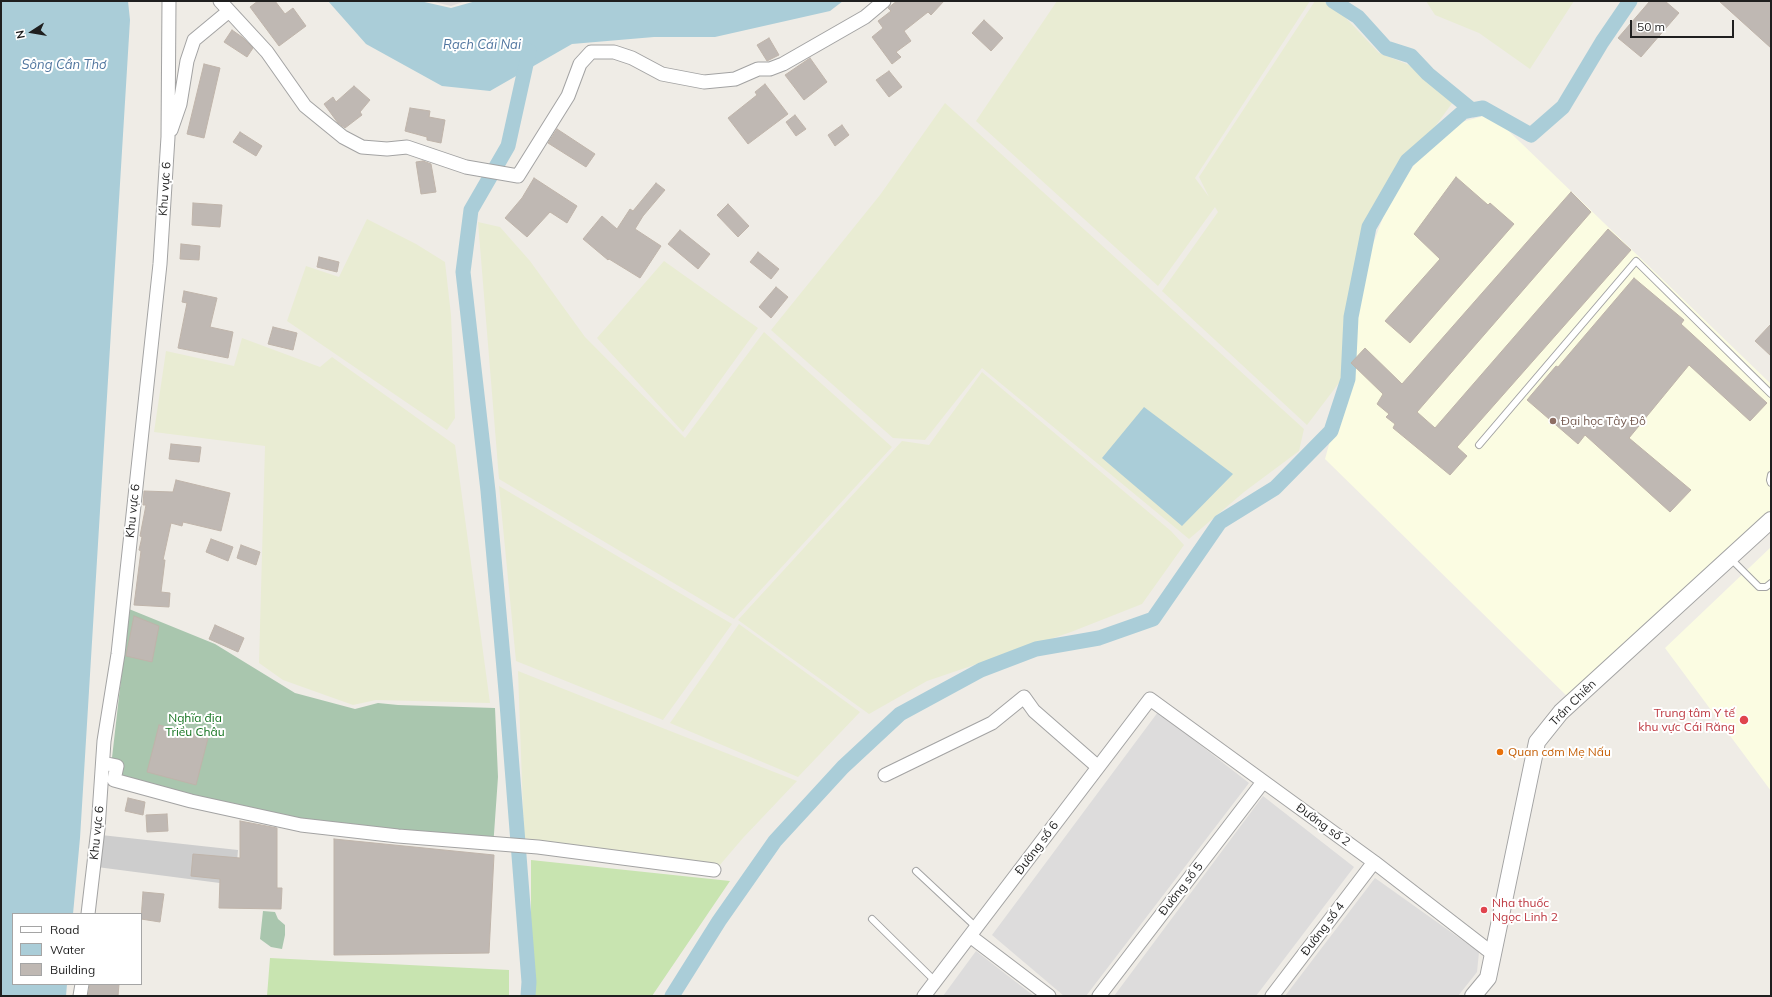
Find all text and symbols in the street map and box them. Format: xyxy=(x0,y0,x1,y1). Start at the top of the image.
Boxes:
north arrow xyxy=(12,12,52,52)
scale bar xyxy=(1632,12,1736,38)
text: 50 m xyxy=(1637,19,1665,34)
text: N xyxy=(13,29,28,40)
water label: Rạch Cái Nai xyxy=(443,37,521,53)
water label: Sông Cần Thơ xyxy=(22,57,106,73)
street label: Khu vực 6 xyxy=(156,161,174,217)
place label: Đại học Tây Đô xyxy=(1561,414,1646,428)
marker: Đại học Tây Đô xyxy=(1548,416,1558,426)
street label: Khu vực 6 xyxy=(123,483,143,539)
street label: Trần Chiên xyxy=(1547,677,1599,729)
place label: Trung tâm Y tế khu vực Cái Răng xyxy=(1638,706,1735,734)
park label: Nghĩa địa Triều Châu xyxy=(165,711,225,739)
marker: Trung tâm Y tế khu vực Cái Răng xyxy=(1738,714,1750,726)
place label: Quan cơm Mẹ Nấu xyxy=(1508,745,1611,759)
marker: Quan cơm Mẹ Nấu xyxy=(1495,747,1505,757)
street label: Đường số 2 xyxy=(1293,801,1353,849)
street label: Khu vực 6 xyxy=(87,805,107,861)
street label: Đường số 6 xyxy=(1012,818,1062,878)
street label: Đường số 5 xyxy=(1156,860,1206,918)
place label: Nha thuốc Ngọc Linh 2 xyxy=(1492,896,1558,924)
street label: Đường số 4 xyxy=(1298,899,1348,959)
marker: Nha thuốc Ngọc Linh 2 xyxy=(1479,905,1489,915)
legend xyxy=(12,913,142,985)
text: Road xyxy=(50,922,79,937)
text: Water xyxy=(50,942,85,957)
text: Building xyxy=(50,962,95,977)

